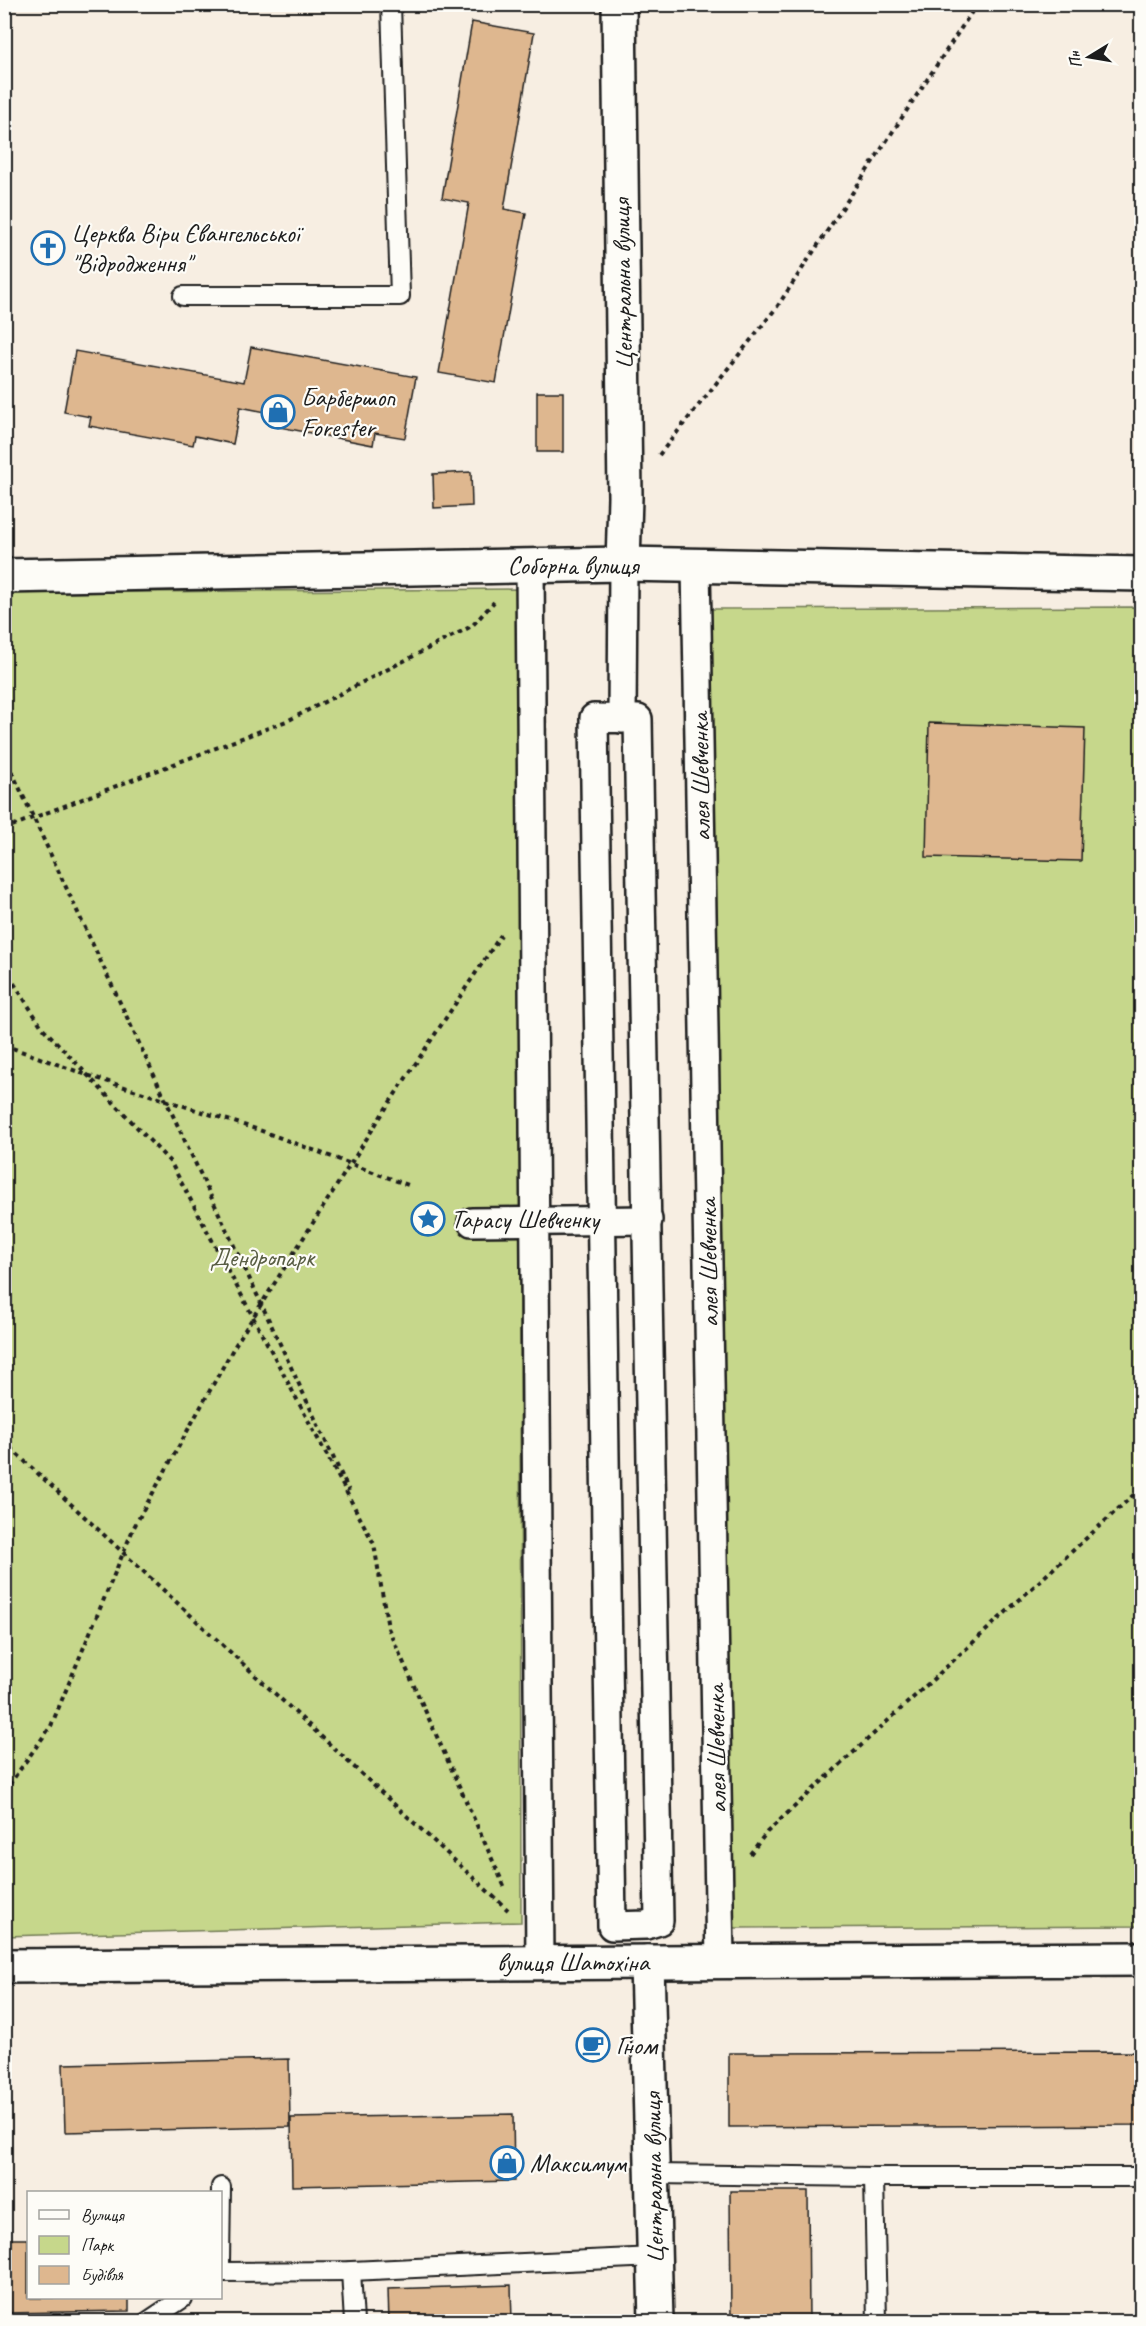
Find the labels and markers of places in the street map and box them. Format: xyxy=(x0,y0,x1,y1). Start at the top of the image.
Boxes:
place label: Церква Віри Євангельської "Відродження" xyxy=(71,217,305,280)
church icon: Церква Віри Євангельської "Відродження" xyxy=(30,230,66,266)
place label: Барбершоп Forester xyxy=(301,381,395,444)
shop icon: Барбершоп Forester xyxy=(260,394,296,430)
place icon: Тарасу Шевченку xyxy=(410,1201,446,1237)
place label: Тарасу Шевченку xyxy=(451,1203,601,1236)
cafe icon: Гном xyxy=(575,2027,611,2063)
place label: Гном xyxy=(616,2029,659,2062)
shop icon: Максимум xyxy=(489,2145,525,2181)
place label: Максимум xyxy=(530,2147,628,2180)

